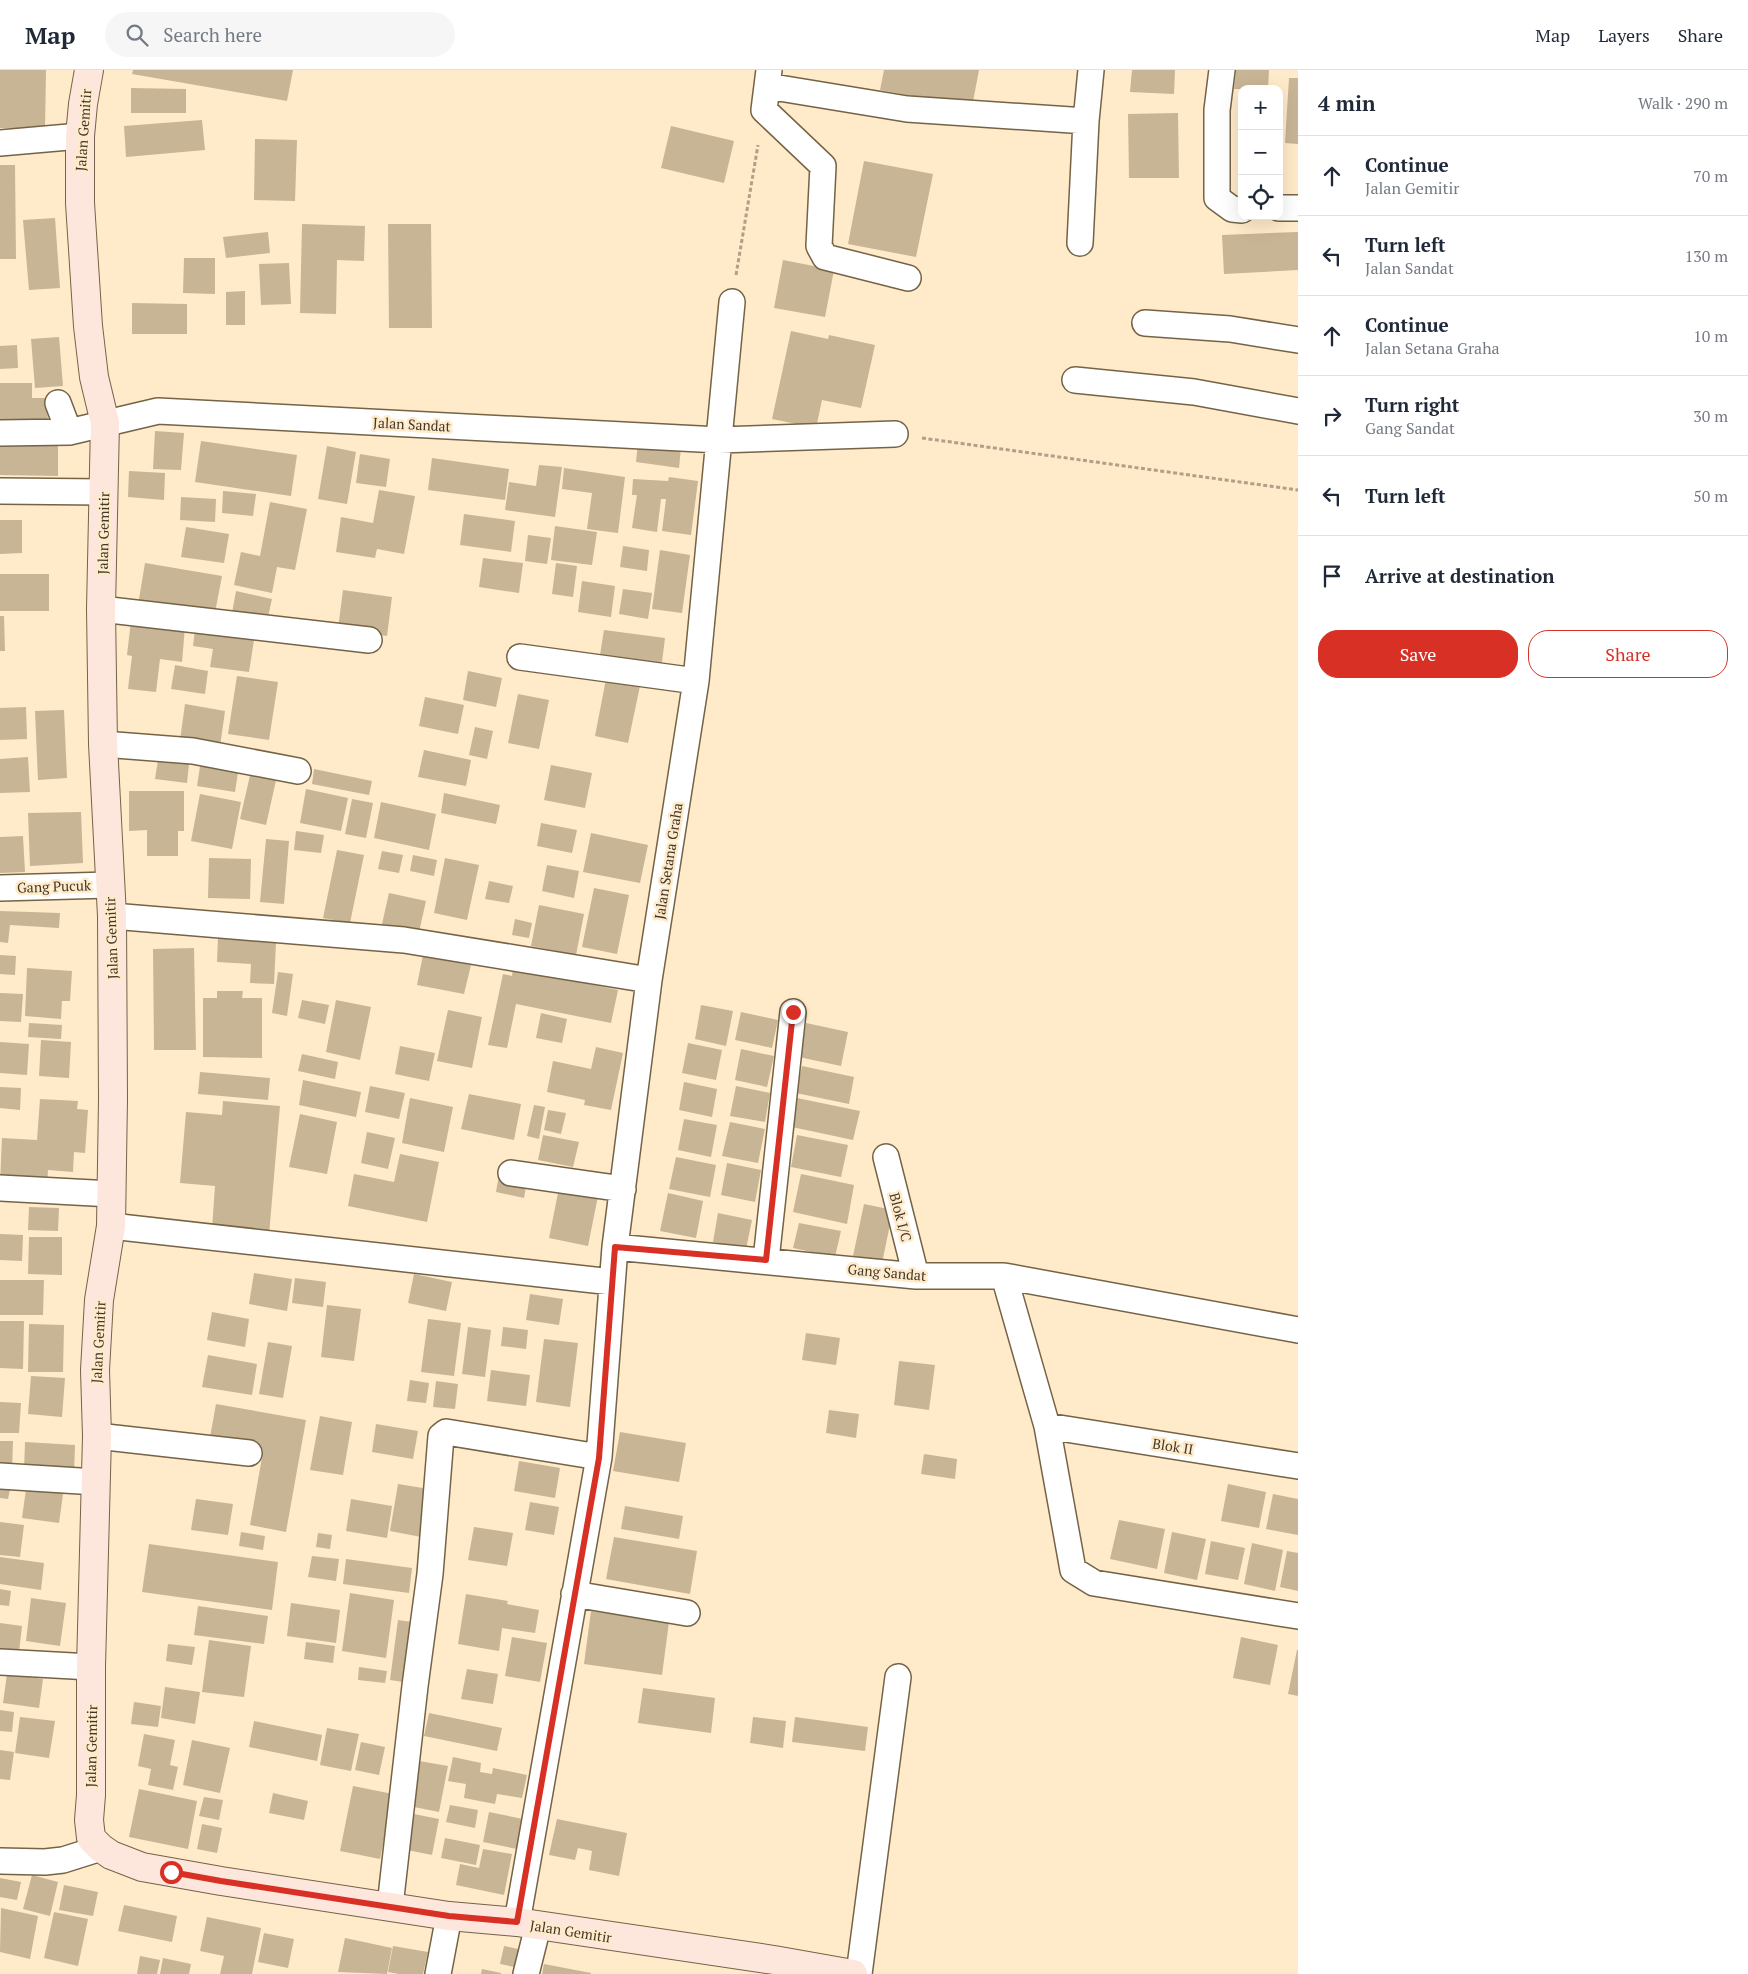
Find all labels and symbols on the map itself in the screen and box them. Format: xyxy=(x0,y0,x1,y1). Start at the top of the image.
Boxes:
street label: Jalan Gemitir xyxy=(71,88,95,172)
street label: Jalan Sandat xyxy=(373,412,452,436)
street label: Jalan Gemitir xyxy=(93,491,113,574)
street label: Jalan Setana Graha xyxy=(649,801,687,921)
street label: Gang Pucuk xyxy=(17,875,92,897)
street label: Jalan Gemitir xyxy=(100,896,122,980)
route end xyxy=(782,1001,805,1024)
street label: Blok I/C xyxy=(885,1190,917,1244)
street label: Gang Sandat xyxy=(847,1259,928,1285)
street label: Jalan Gemitir xyxy=(86,1300,110,1384)
street label: Blok II xyxy=(1151,1433,1195,1459)
street label: Jalan Gemitir xyxy=(81,1704,101,1787)
route start xyxy=(160,1861,183,1884)
street label: Jalan Gemitir xyxy=(529,1915,614,1947)

